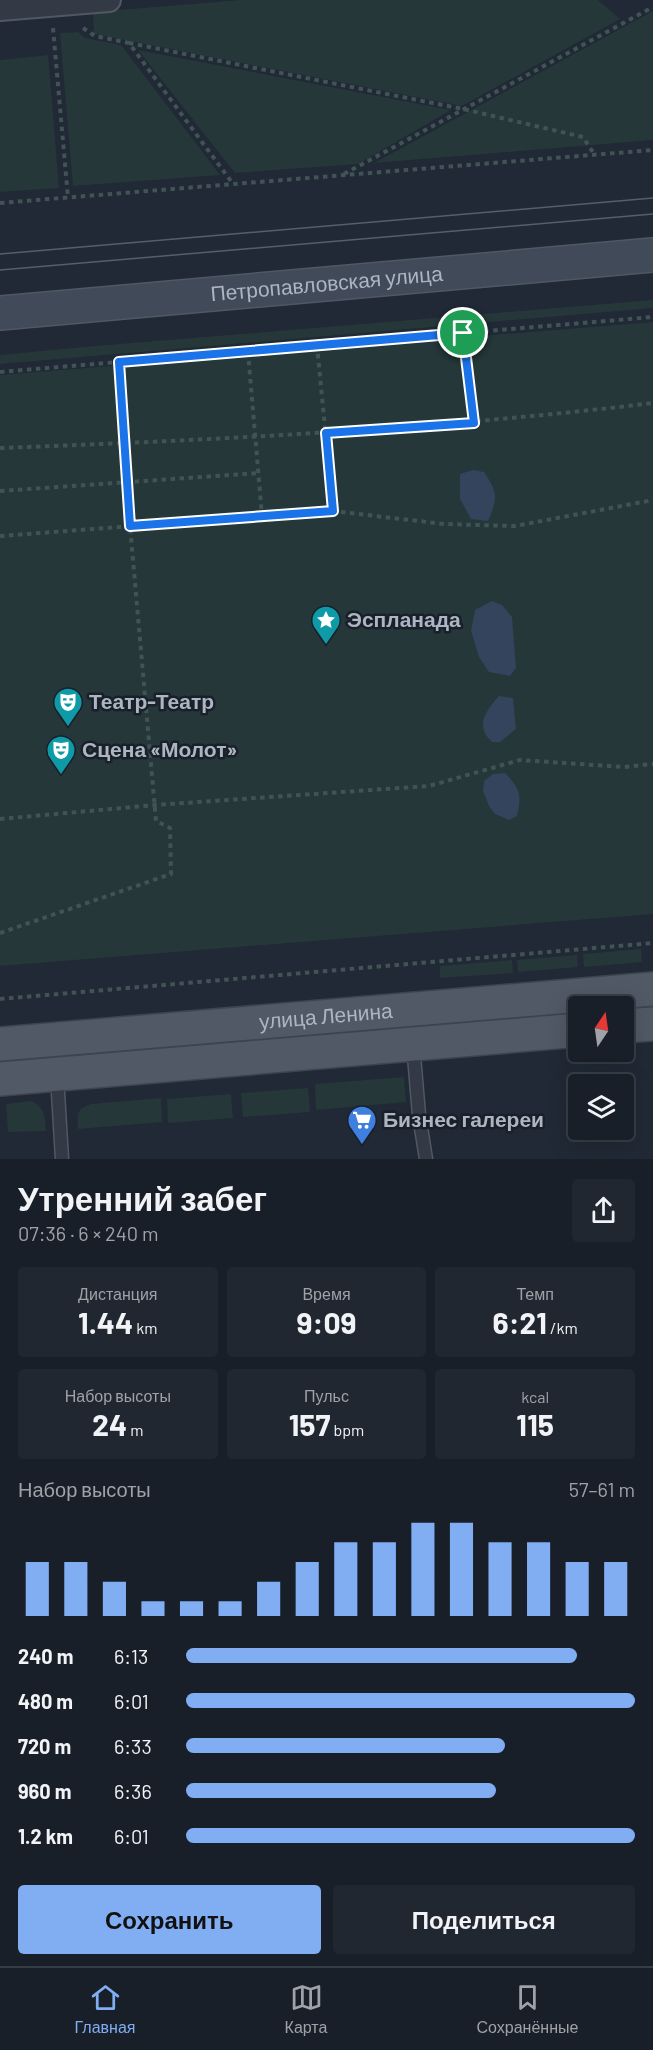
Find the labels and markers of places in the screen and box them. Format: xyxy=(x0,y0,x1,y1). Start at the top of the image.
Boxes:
pin xyxy=(437,307,488,358)
place icon: Эспланада xyxy=(310,604,342,646)
place label: Эспланада xyxy=(347,606,461,631)
theatre icon: Театр-Театр xyxy=(52,686,84,728)
place label: Театр-Театр xyxy=(89,688,214,713)
theatre icon: Сцена «Молот» xyxy=(45,734,77,776)
place label: Сцена «Молот» xyxy=(82,736,237,761)
supermarket icon: Бизнес галереи xyxy=(346,1104,378,1146)
place label: Бизнес галереи xyxy=(383,1106,544,1131)

